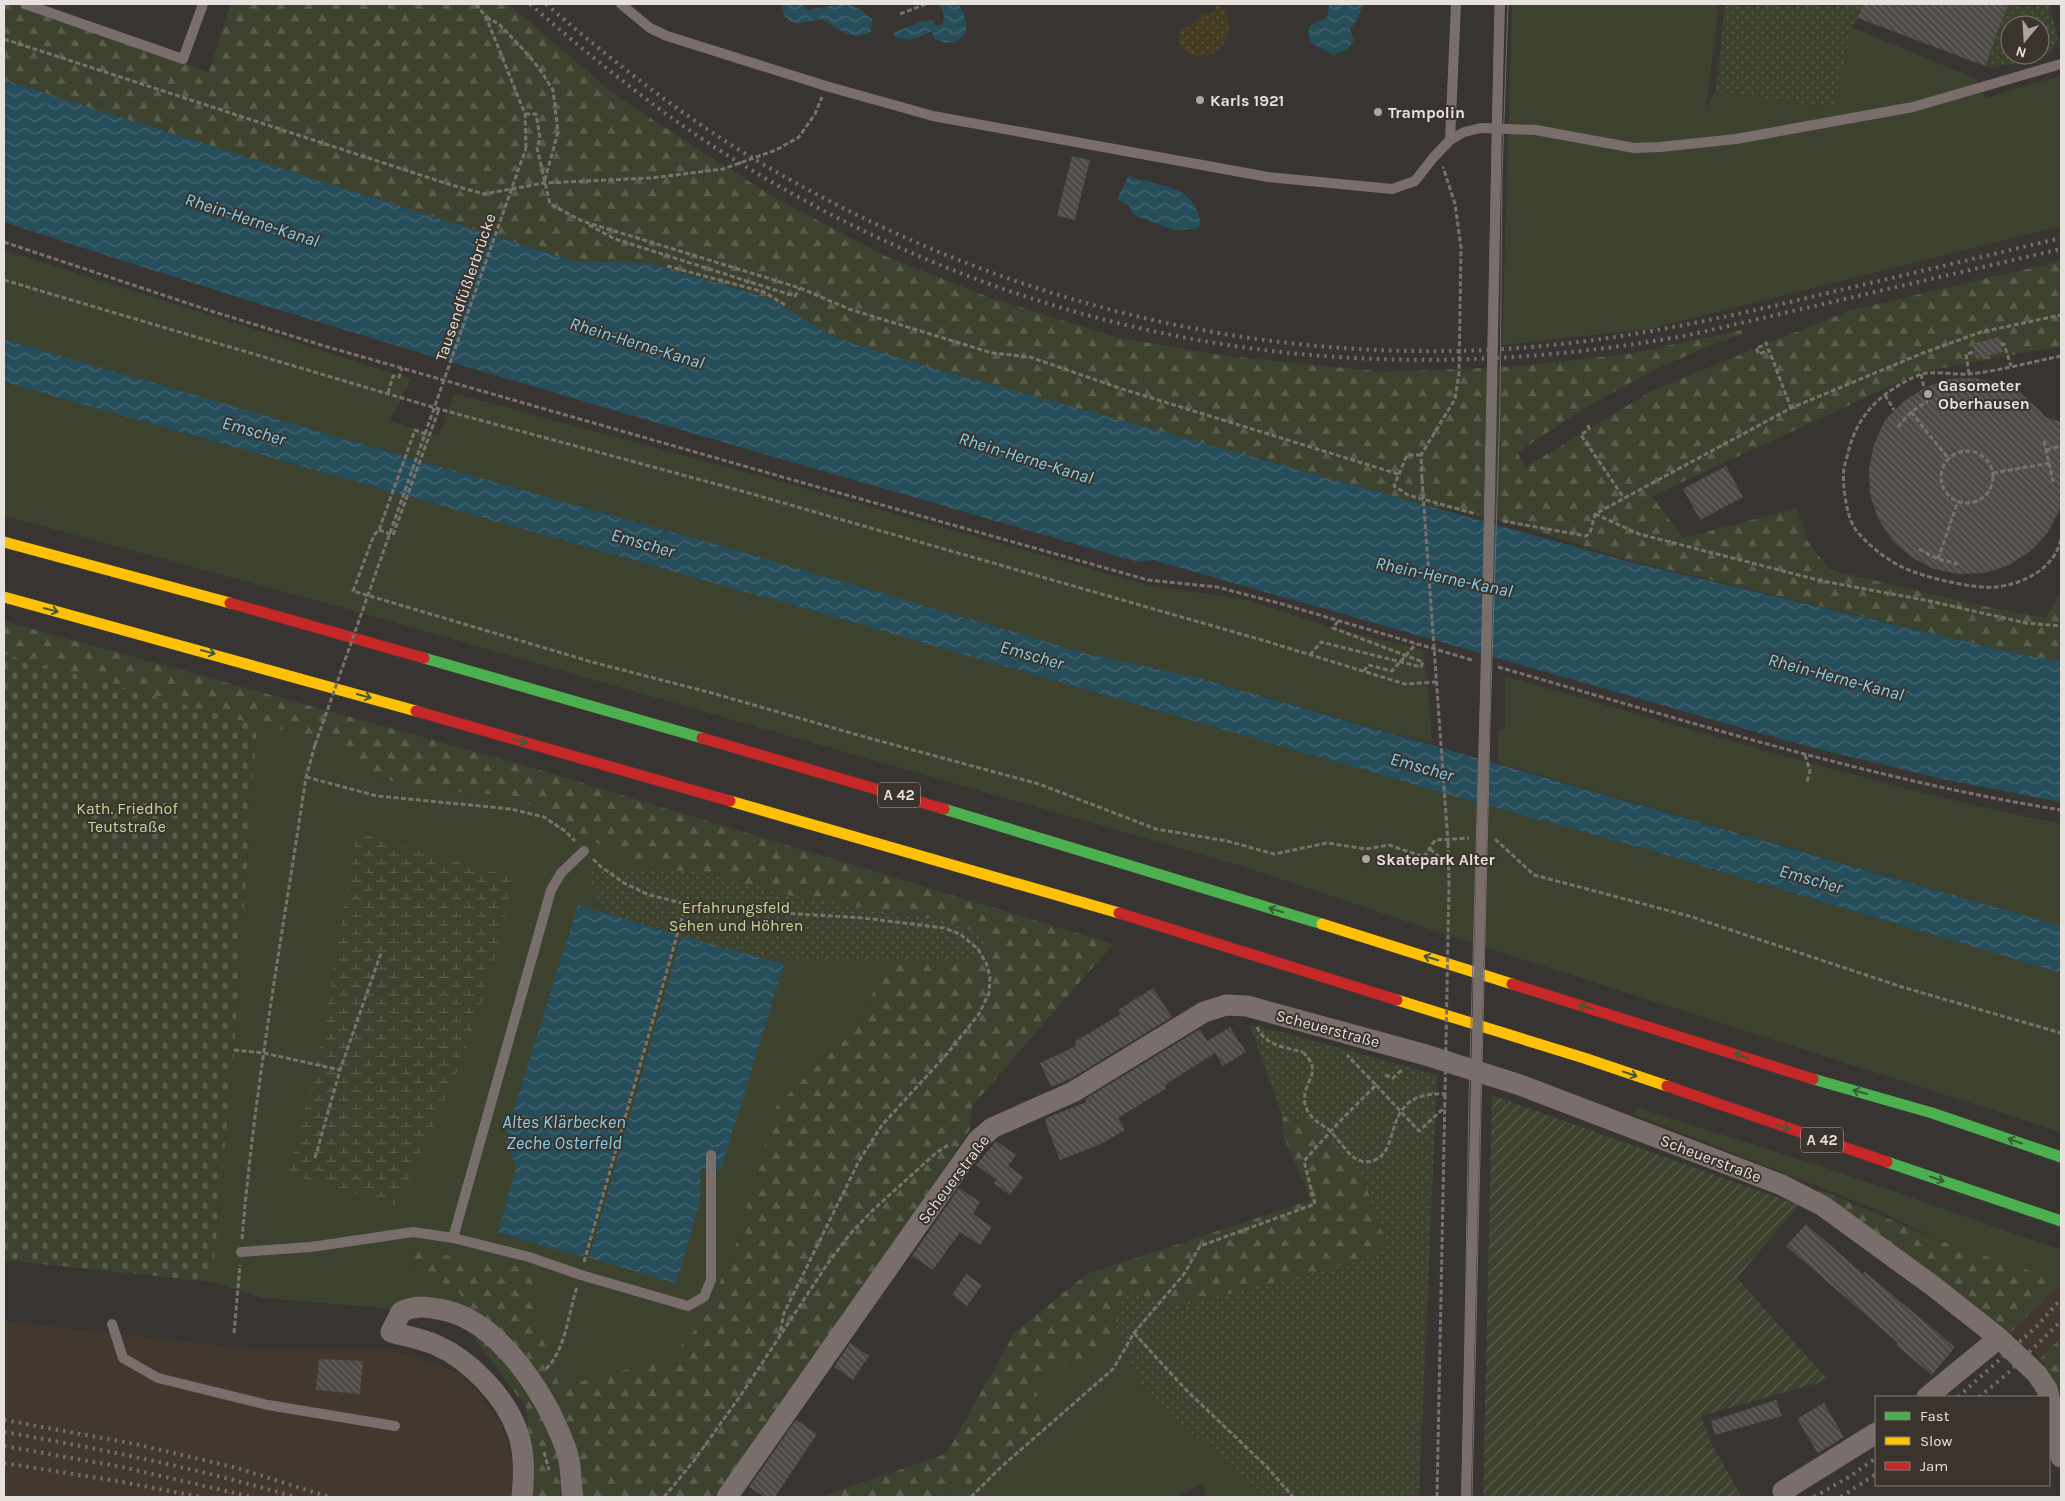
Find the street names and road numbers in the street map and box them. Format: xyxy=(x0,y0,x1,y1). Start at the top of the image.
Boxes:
street label: Tausendfüßlerbrücke xyxy=(431,211,500,363)
road number: A 42 xyxy=(878,782,920,808)
street label: Scheuerstraße xyxy=(1274,1006,1382,1051)
road number: A 42 xyxy=(1801,1128,1843,1152)
street label: Scheuerstraße xyxy=(914,1131,993,1228)
street label: Scheuerstraße xyxy=(1658,1131,1764,1186)

